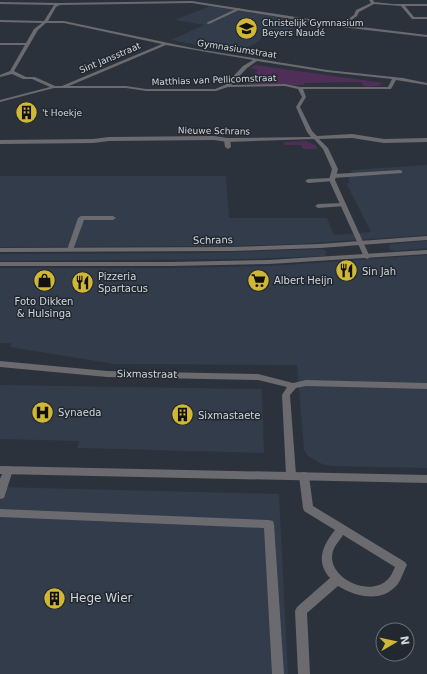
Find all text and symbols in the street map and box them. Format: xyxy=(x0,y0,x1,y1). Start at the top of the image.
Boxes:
school or university icon: Christelijk Gymnasium Beyers Naudé xyxy=(234,15,260,41)
place label: Christelijk Gymnasium Beyers Naudé xyxy=(262,18,363,38)
street label: Gymnasiumstraat xyxy=(196,38,278,60)
street label: Sint Jansstraat xyxy=(78,40,142,75)
street label: Matthias van Pellicomstraat xyxy=(151,73,277,87)
building icon: 't Hoekje xyxy=(13,100,39,126)
place label: 't Hoekje xyxy=(42,108,82,118)
street label: Nieuwe Schrans xyxy=(178,125,250,137)
street label: Schrans xyxy=(193,234,233,246)
restaurant icon: Sin Jah xyxy=(333,258,359,284)
place label: Sin Jah xyxy=(362,266,396,277)
supermarket icon: Albert Heijn xyxy=(245,267,271,293)
shop icon: Foto Dikken & Hulsinga xyxy=(31,268,57,294)
restaurant icon: Pizzeria Spartacus xyxy=(70,269,96,295)
place label: Pizzeria Spartacus xyxy=(98,271,148,294)
place label: Albert Heijn xyxy=(274,275,333,286)
place label: Foto Dikken & Hulsinga xyxy=(15,296,73,319)
street label: Sixmastraat xyxy=(117,368,177,380)
hospital icon: Synaeda xyxy=(30,399,56,425)
building icon: Sixmastaete xyxy=(169,402,195,428)
place label: Synaeda xyxy=(58,407,101,418)
place label: Sixmastaete xyxy=(198,410,260,421)
building icon: Hege Wier xyxy=(41,585,67,611)
place label: Hege Wier xyxy=(70,591,133,605)
north arrow xyxy=(375,622,415,662)
text: N xyxy=(397,635,412,646)

